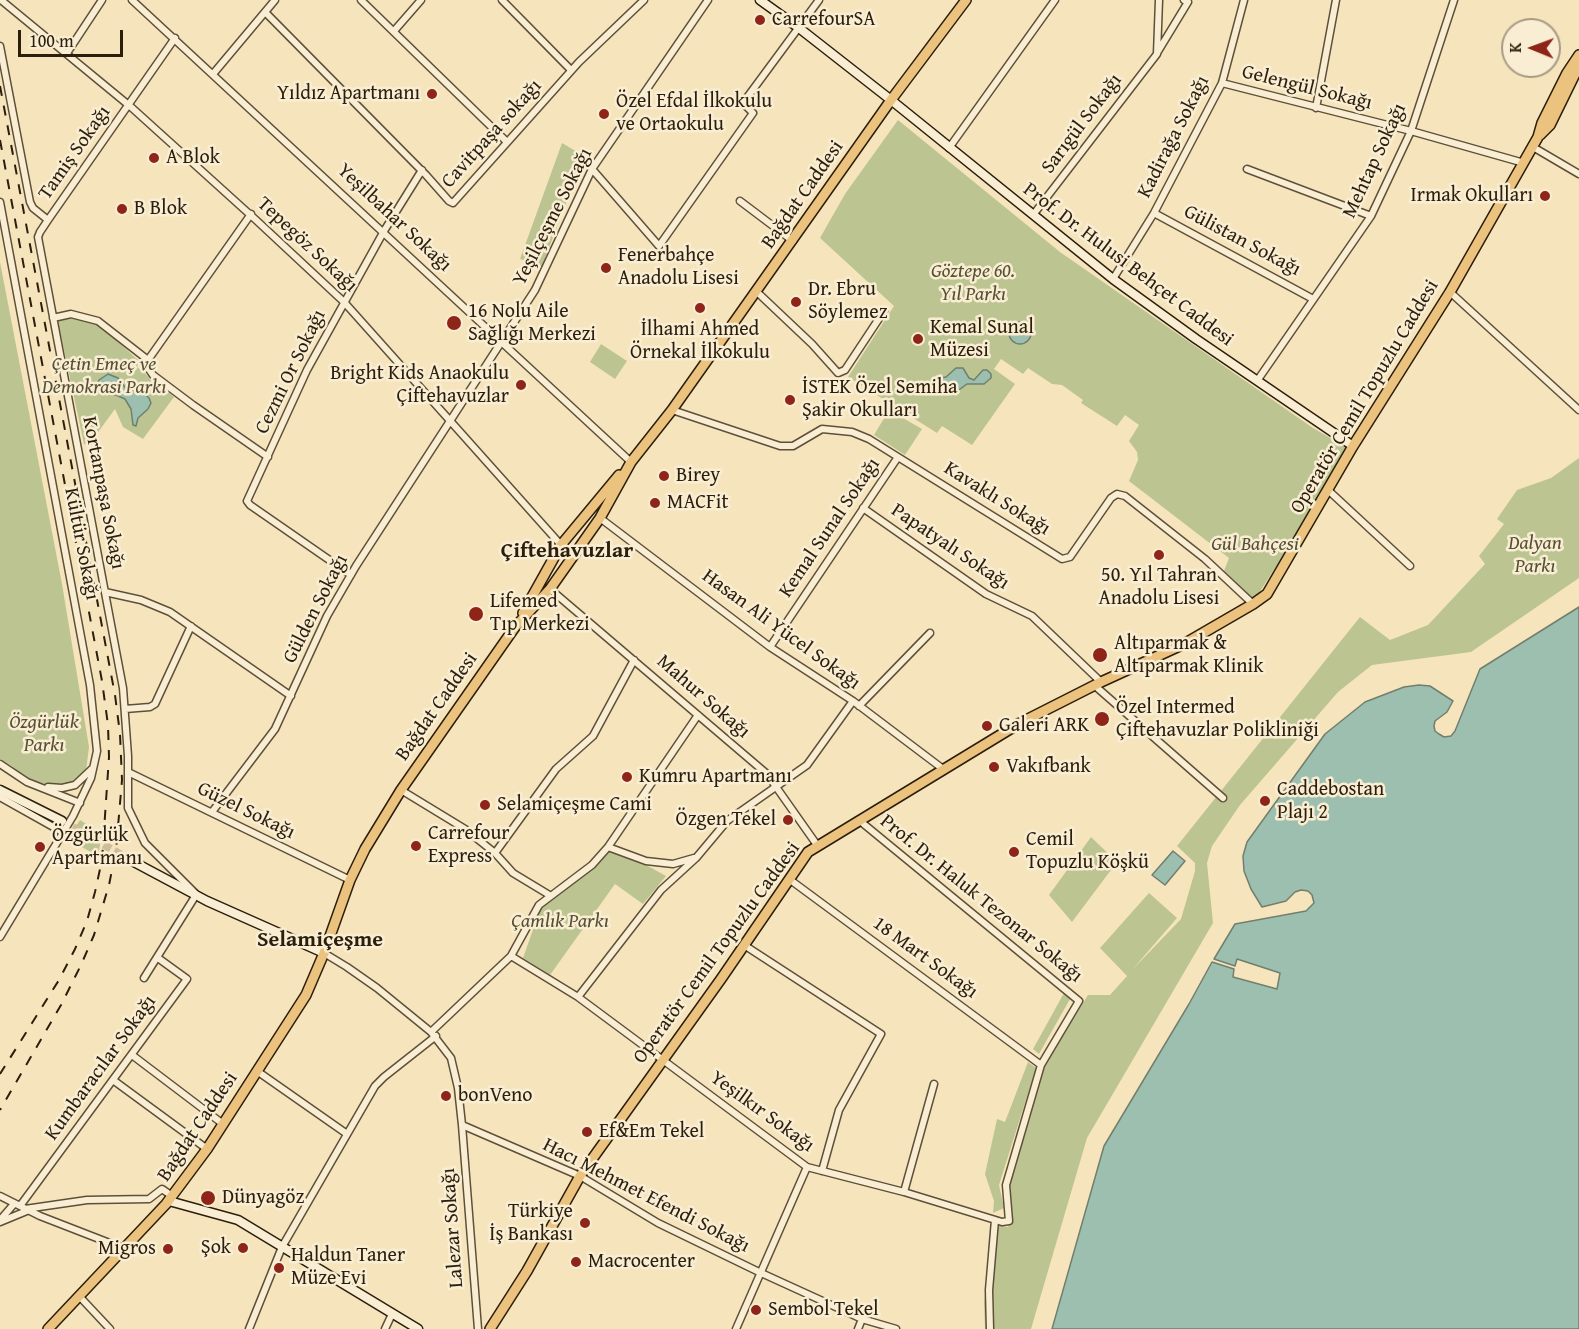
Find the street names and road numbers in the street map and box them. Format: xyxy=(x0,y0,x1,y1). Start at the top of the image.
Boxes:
street label: Gelengül Sokağı xyxy=(1239,60,1375,116)
street label: Sarıgül Sokağı xyxy=(1037,69,1127,179)
street label: Kadirağa Sokağı xyxy=(1133,72,1215,202)
street label: Cavitpaşa sokağı xyxy=(437,75,547,193)
street label: Mehtap Sokağı xyxy=(1338,100,1412,222)
street label: Tamiş Sokağı xyxy=(34,101,116,205)
street label: Bağdat Caddesi xyxy=(757,136,849,254)
street label: Yeşilçeşme Sokağı xyxy=(508,144,598,290)
street label: Yeşilbahar Sokağı xyxy=(332,159,456,277)
street label: Prof. Dr. Hulusi Behçet Caddesi xyxy=(1018,178,1238,352)
street label: Tepegöz Sokağı xyxy=(252,192,362,298)
street label: Gülistan Sokağı xyxy=(1179,200,1305,282)
street label: Operatör Cemil Topuzlu Caddesi xyxy=(1286,276,1444,518)
street label: Cezmi Or Sokağı xyxy=(251,306,331,438)
street label: Kortanpaşa Sokağı xyxy=(76,415,130,571)
street label: Kemal Sunal Sokağı xyxy=(774,454,886,602)
street label: Kavaklı Sokağı xyxy=(939,457,1055,541)
street label: Kültür Sokağı xyxy=(58,486,104,602)
street label: Papatyalı Sokağı xyxy=(886,499,1014,595)
street label: Gülden Sokağı xyxy=(278,551,354,667)
street label: Hasan Ali Yücel Sokağı xyxy=(697,565,865,695)
street label: Bağdat Caddesi xyxy=(391,648,483,766)
street label: Mahur Sokağı xyxy=(651,650,755,744)
street label: Güzel Sokağı xyxy=(193,777,299,845)
street label: Prof. Dr. Haluk Tezonar Sokağı xyxy=(875,810,1087,988)
street label: Operatör Cemil Topuzlu Caddesi xyxy=(628,837,806,1069)
street label: 18 Mart Sokağı xyxy=(868,912,982,1004)
street label: Kumbaracılar Sokağı xyxy=(40,991,162,1145)
street label: Yeşilkır Sokağı xyxy=(705,1066,819,1158)
street label: Bağdat Caddesi xyxy=(153,1068,243,1186)
street label: Hacı Mehmet Efendi Sokağı xyxy=(539,1133,753,1259)
street label: Lalezar Sokağı xyxy=(437,1167,469,1289)

